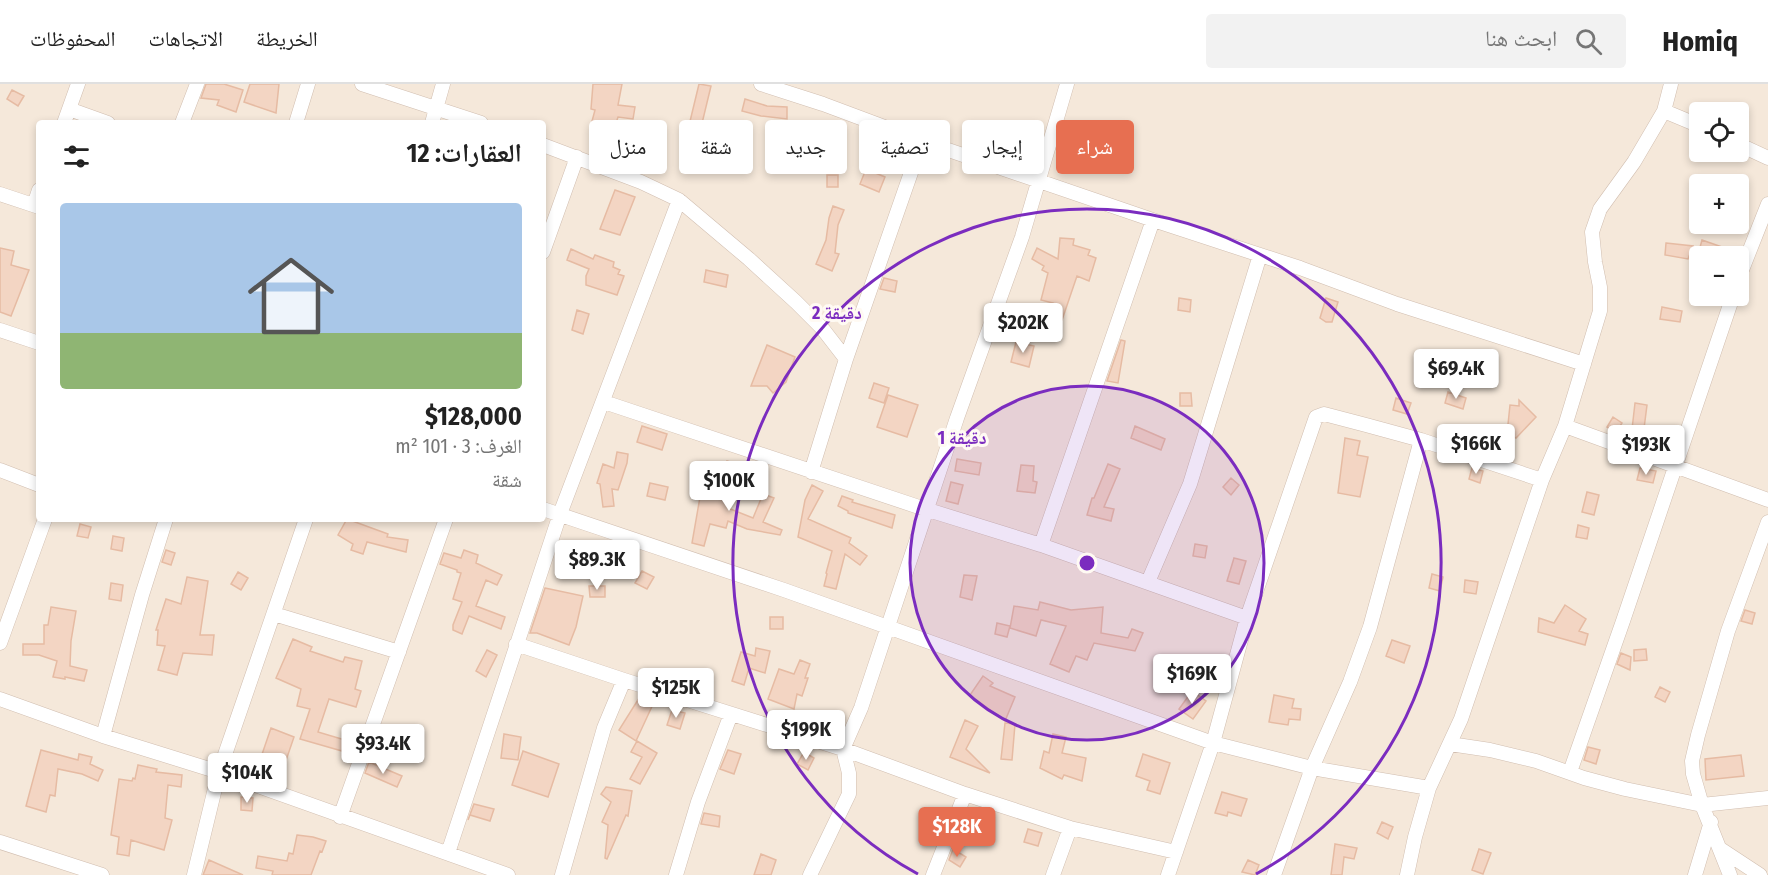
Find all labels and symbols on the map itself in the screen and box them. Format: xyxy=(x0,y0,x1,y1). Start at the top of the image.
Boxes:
text: 2 دقيقة xyxy=(811,302,862,324)
pin: $202K xyxy=(981,303,1065,354)
pin: $69.4K xyxy=(1407,349,1505,400)
pin: $166K xyxy=(1434,424,1518,475)
pin: $193K xyxy=(1604,425,1688,476)
text: 1 دقيقة xyxy=(937,427,987,449)
pin: $100K xyxy=(687,461,771,512)
pin: $89.3K xyxy=(548,540,646,591)
centre of rings xyxy=(1077,553,1097,573)
pin: $169K xyxy=(1150,654,1234,705)
pin: $125K xyxy=(634,668,718,719)
pin: $199K xyxy=(764,710,848,761)
pin: $93.4K xyxy=(334,724,432,775)
pin: $104K xyxy=(205,753,289,804)
pin: $128K xyxy=(915,807,999,858)

